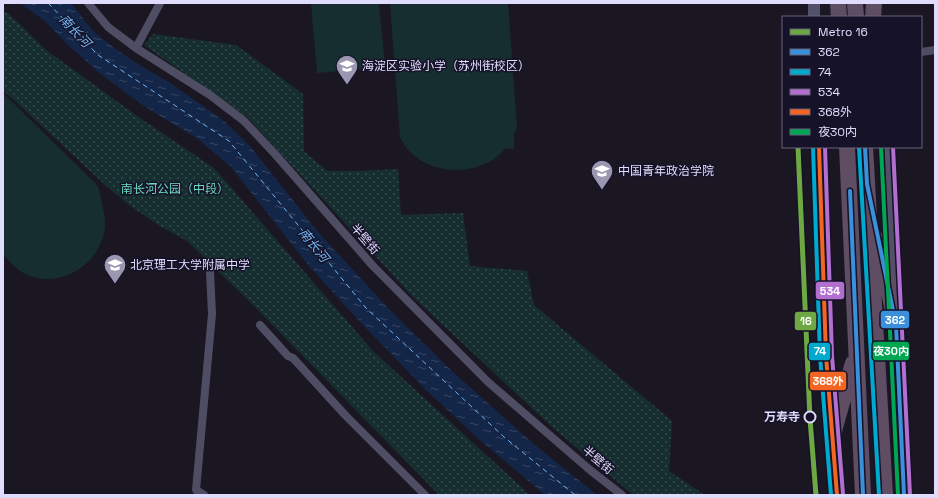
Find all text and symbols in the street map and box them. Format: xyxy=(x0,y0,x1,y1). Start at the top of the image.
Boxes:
water label: 南长河 xyxy=(55,11,97,53)
legend xyxy=(782,16,922,148)
text: Metro 16 xyxy=(818,24,868,40)
text: 362 xyxy=(818,44,840,60)
school or university icon: 海淀区实验小学（苏州街校区） xyxy=(334,53,360,86)
place label: 海淀区实验小学（苏州街校区） xyxy=(362,58,530,74)
text: 74 xyxy=(818,64,832,80)
text: 534 xyxy=(818,84,840,100)
text: 368外 xyxy=(818,104,852,120)
text: 夜30内 xyxy=(818,124,857,140)
school or university icon: 中国青年政治学院 xyxy=(589,158,615,191)
place label: 中国青年政治学院 xyxy=(618,163,714,179)
park label: 南长河公园（中段） xyxy=(121,181,229,197)
street label: 半壁街 xyxy=(347,220,383,258)
water label: 南长河 xyxy=(295,224,335,268)
school or university icon: 北京理工大学附属中学 xyxy=(102,252,128,285)
place label: 北京理工大学附属中学 xyxy=(130,257,250,273)
line badge: 534 xyxy=(815,281,845,300)
text: 534 xyxy=(820,284,840,298)
line badge: 362 xyxy=(880,310,910,329)
line badge: 16 xyxy=(794,311,817,331)
text: 362 xyxy=(885,313,905,327)
text: 16 xyxy=(800,314,812,328)
line badge: 夜30内 xyxy=(872,341,910,361)
line badge: 74 xyxy=(808,342,831,361)
text: 74 xyxy=(814,344,826,358)
text: 夜30内 xyxy=(873,344,909,358)
line badge: 368外 xyxy=(809,371,847,391)
text: 368外 xyxy=(812,374,844,388)
place label: 万寿寺 xyxy=(764,409,800,425)
marker: 万寿寺 xyxy=(803,410,817,424)
street label: 半壁街 xyxy=(579,442,617,478)

